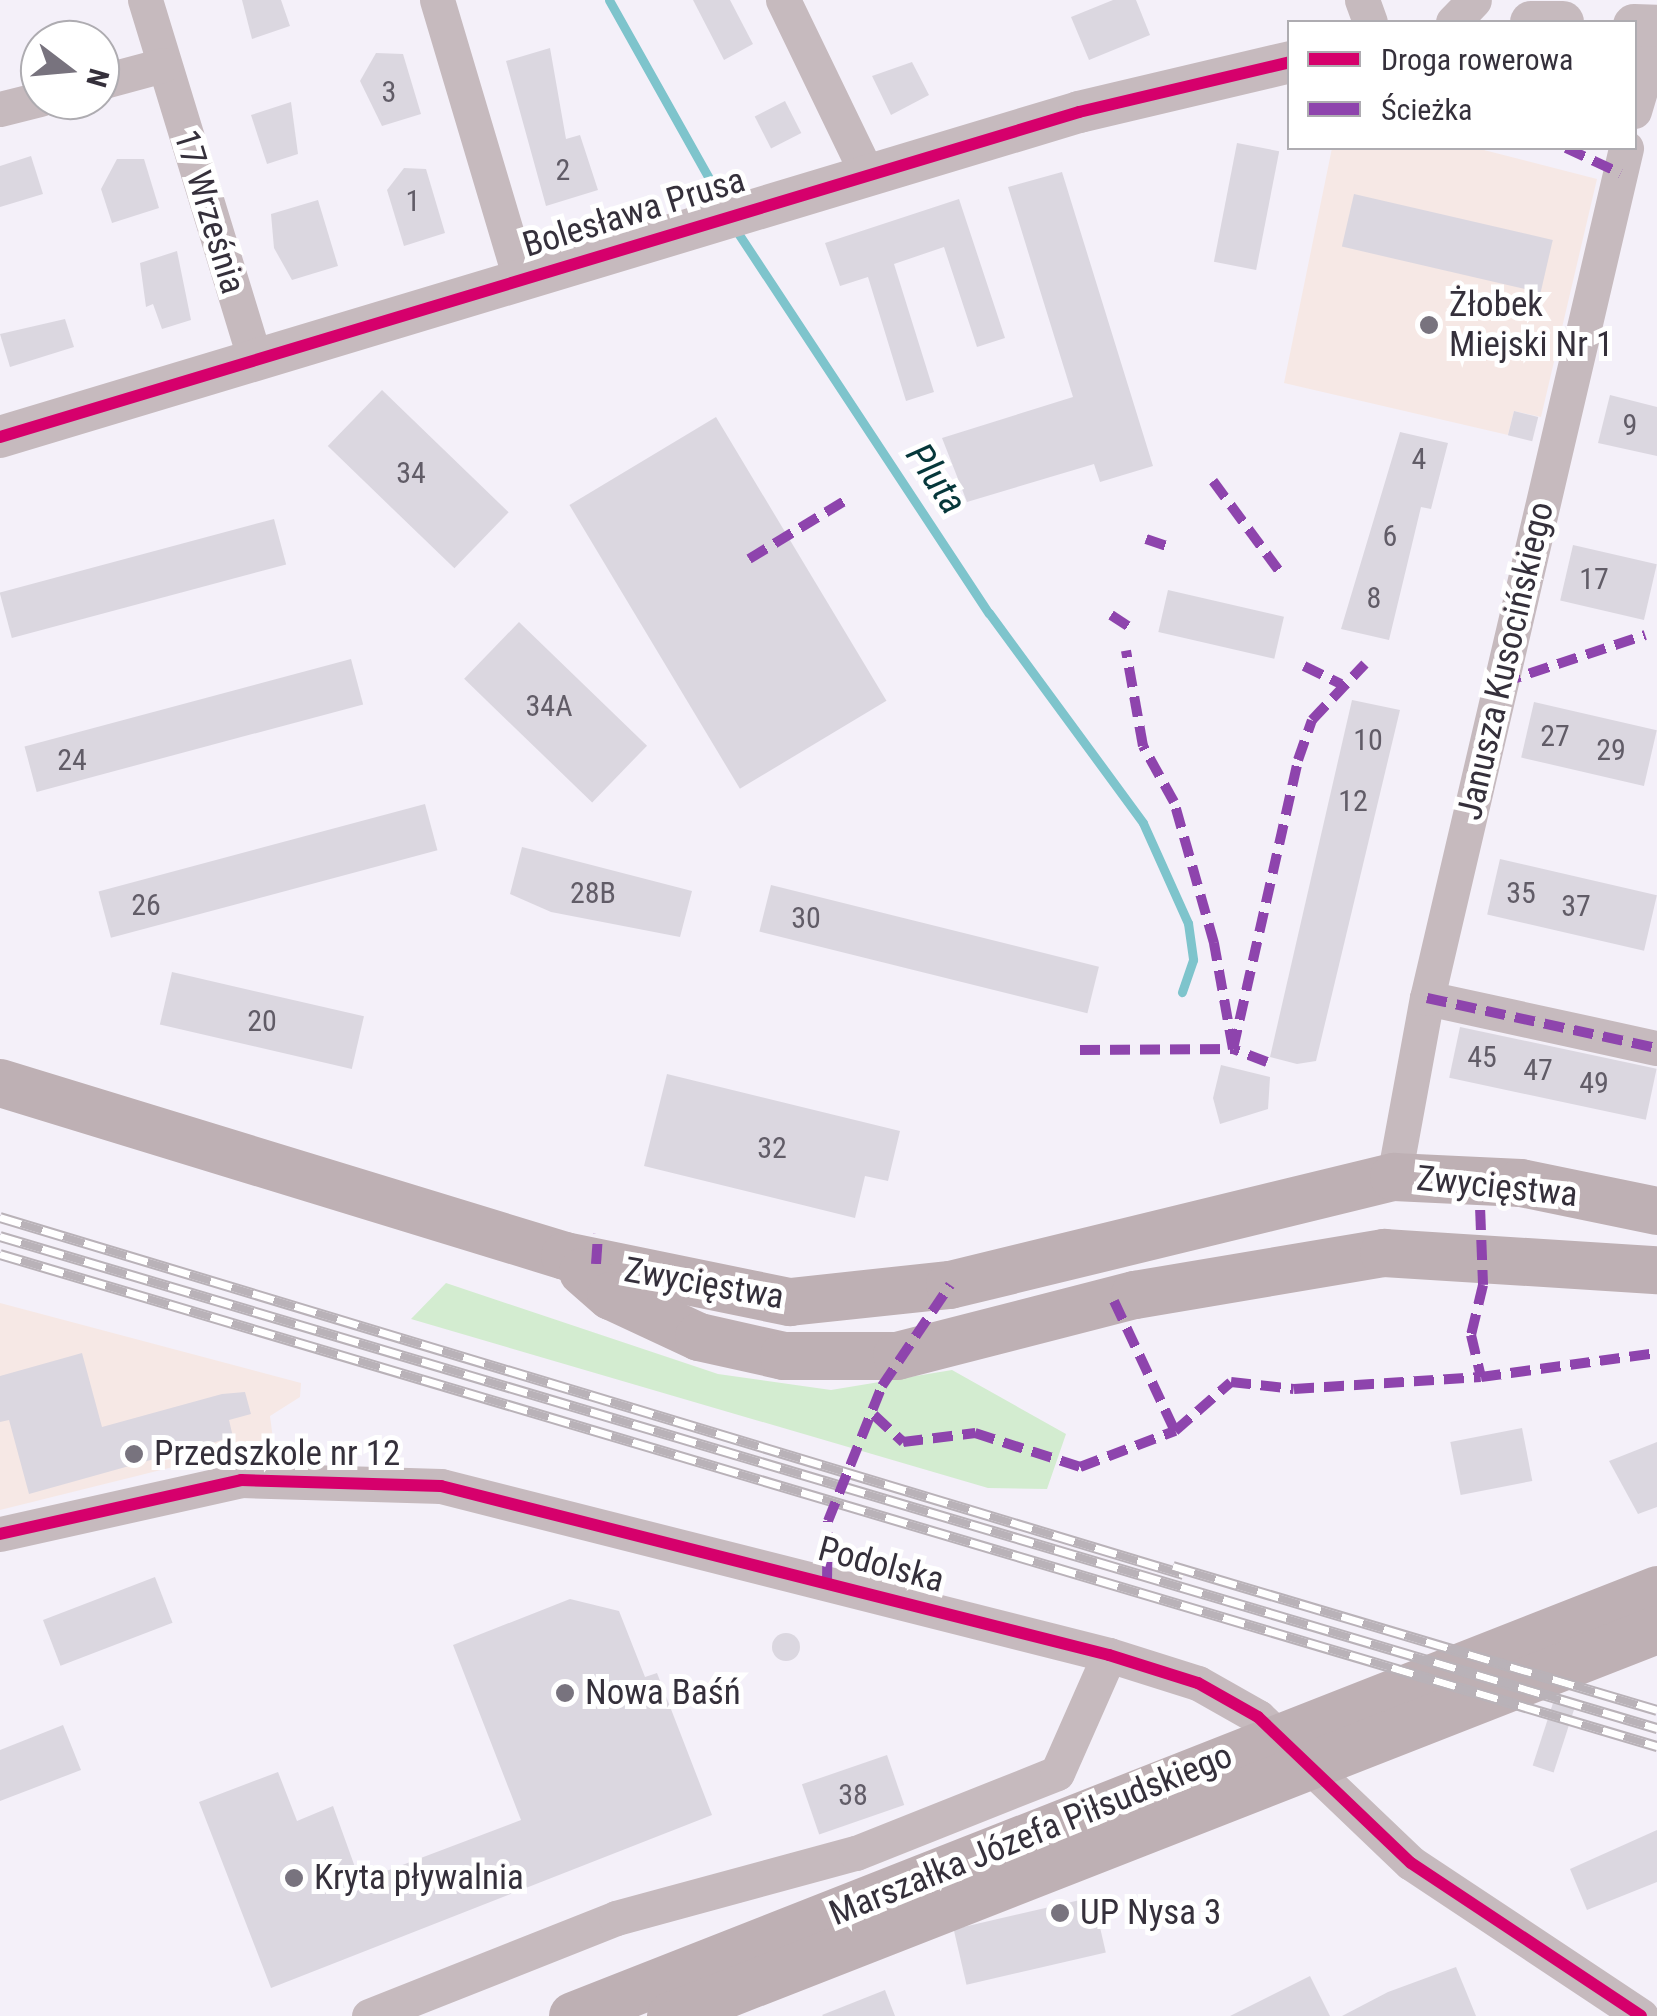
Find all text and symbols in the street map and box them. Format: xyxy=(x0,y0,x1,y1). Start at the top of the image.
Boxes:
north arrow xyxy=(20,20,120,120)
legend xyxy=(1287,20,1637,150)
text: Droga rowerowa xyxy=(1381,42,1573,77)
text: N xyxy=(79,65,116,91)
house number: 3 xyxy=(382,74,396,110)
text: Ścieżka xyxy=(1381,92,1472,127)
street label: 17 Września xyxy=(164,125,254,299)
house number: 2 xyxy=(556,152,570,188)
street label: Bolesława Prusa xyxy=(518,159,750,267)
house number: 1 xyxy=(406,183,420,219)
place label: Żłobek Miejski Nr 1 xyxy=(1449,284,1613,366)
marker: Żłobek Miejski Nr 1 xyxy=(1418,314,1440,336)
house number: 9 xyxy=(1623,407,1637,443)
water label: Pluta xyxy=(896,435,976,523)
house number: 4 xyxy=(1412,441,1426,477)
house number: 34 xyxy=(396,455,426,491)
street label: Janusza Kusocińskiego xyxy=(1449,498,1563,824)
house number: 6 xyxy=(1383,518,1397,554)
house number: 17 xyxy=(1579,561,1609,597)
house number: 8 xyxy=(1367,580,1381,616)
house number: 34A xyxy=(526,688,572,724)
house number: 27 xyxy=(1540,718,1570,754)
house number: 10 xyxy=(1353,722,1383,758)
house number: 29 xyxy=(1596,732,1626,768)
house number: 24 xyxy=(57,742,87,778)
house number: 12 xyxy=(1338,783,1368,819)
house number: 28B xyxy=(570,875,616,911)
house number: 35 xyxy=(1506,875,1536,911)
house number: 26 xyxy=(131,887,161,923)
house number: 37 xyxy=(1561,888,1591,924)
house number: 30 xyxy=(791,900,821,936)
house number: 20 xyxy=(247,1003,277,1039)
house number: 45 xyxy=(1467,1039,1497,1075)
house number: 47 xyxy=(1523,1052,1553,1088)
house number: 49 xyxy=(1579,1065,1609,1101)
house number: 32 xyxy=(757,1130,787,1166)
street label: Zwycięstwa xyxy=(1415,1158,1579,1216)
street label: Zwycięstwa xyxy=(621,1249,787,1319)
place label: Przedszkole nr 12 xyxy=(154,1433,400,1475)
marker: Przedszkole nr 12 xyxy=(123,1443,145,1465)
street label: Podolska xyxy=(814,1528,948,1602)
place label: Nowa Baśń xyxy=(585,1672,741,1714)
marker: Nowa Baśń xyxy=(554,1682,576,1704)
street label: Marszałka Józefa Piłsudskiego xyxy=(824,1735,1238,1935)
house number: 38 xyxy=(838,1777,868,1813)
place label: Kryta pływalnia xyxy=(314,1857,524,1899)
marker: Kryta pływalnia xyxy=(283,1867,305,1889)
place label: UP Nysa 3 xyxy=(1080,1892,1221,1934)
marker: UP Nysa 3 xyxy=(1049,1902,1071,1924)

